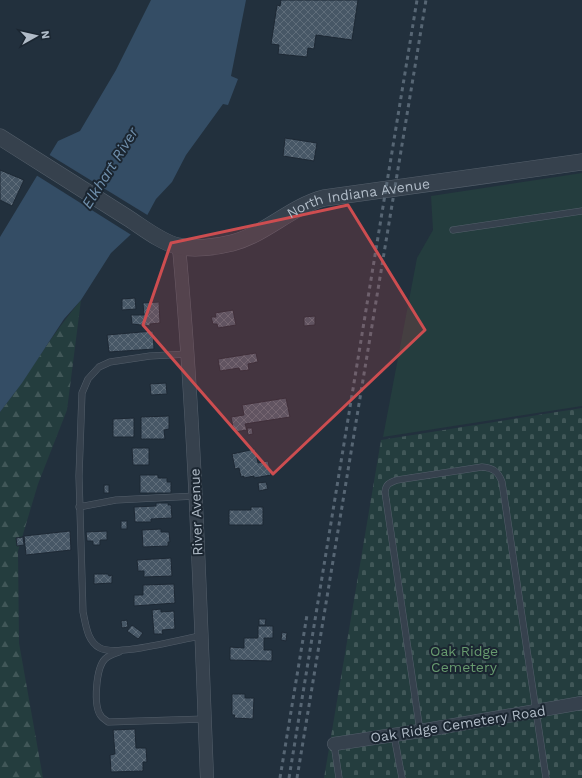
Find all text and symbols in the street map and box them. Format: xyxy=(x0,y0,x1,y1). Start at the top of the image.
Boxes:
north arrow xyxy=(16,16,56,56)
text: N xyxy=(38,30,52,40)
water label: Elkhart River xyxy=(78,123,143,212)
street label: North Indiana Avenue xyxy=(284,175,431,221)
street label: River Avenue xyxy=(186,468,206,556)
park label: Oak Ridge Cemetery xyxy=(430,643,498,675)
street label: Oak Ridge Cemetery Road xyxy=(369,702,547,746)

